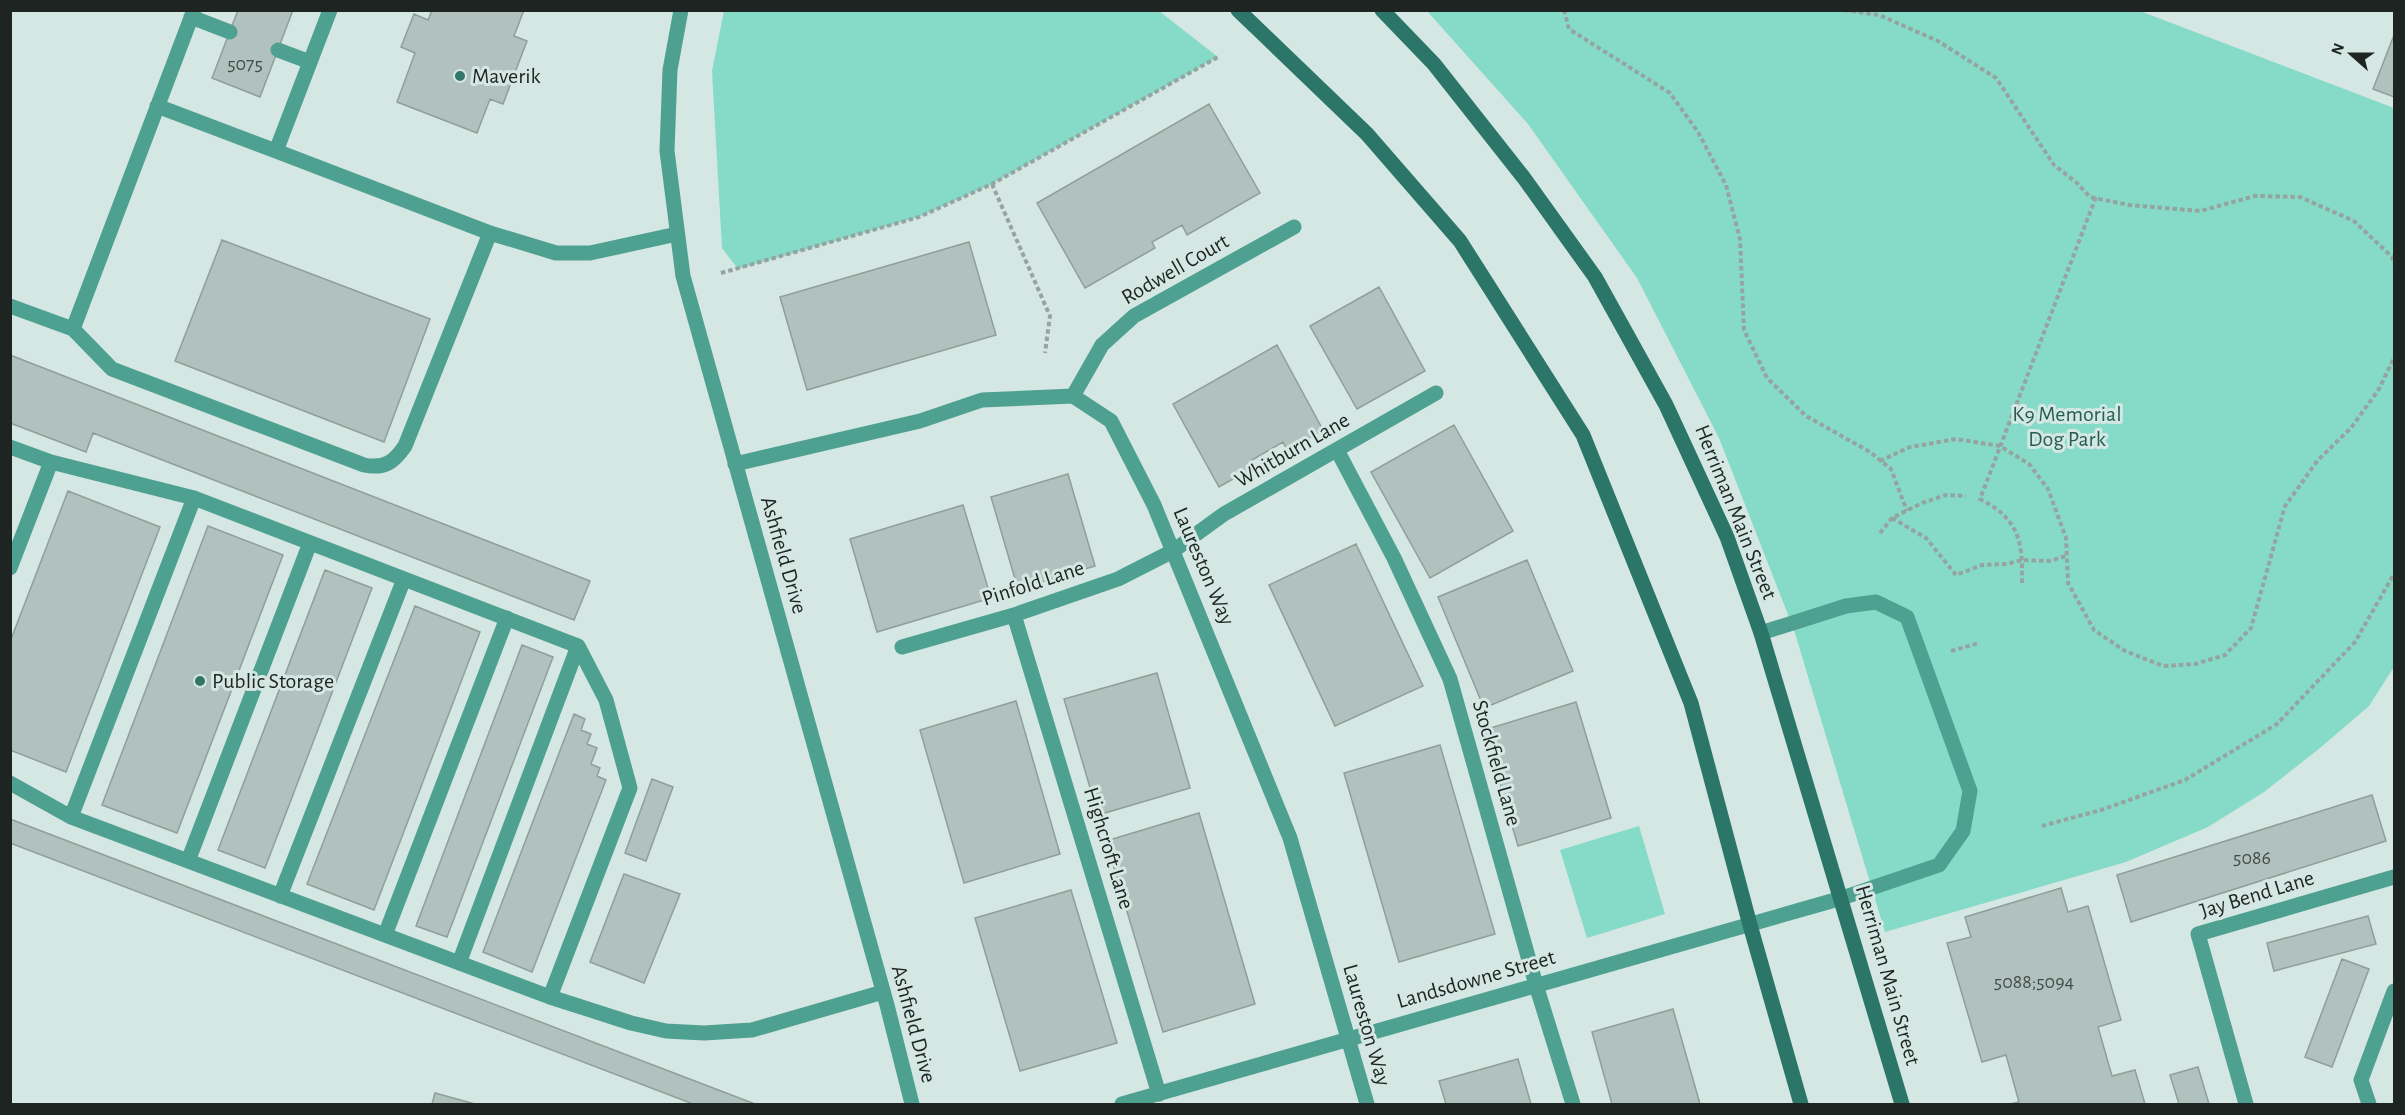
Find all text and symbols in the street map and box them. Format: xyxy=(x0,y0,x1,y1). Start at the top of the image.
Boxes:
north arrow xyxy=(2321,24,2381,84)
text: N xyxy=(2328,41,2347,57)
house number: 5075 xyxy=(227,54,263,74)
place label: Maverik xyxy=(472,65,541,87)
marker: Maverik xyxy=(453,69,467,83)
street label: Rodwell Court xyxy=(1118,230,1232,308)
park label: K9 Memorial Dog Park xyxy=(2012,403,2122,450)
street label: Whitburn Lane xyxy=(1231,408,1353,492)
street label: Herriman Main Street xyxy=(1691,422,1781,602)
street label: Ashfield Drive xyxy=(757,494,811,616)
street label: Laureston Way xyxy=(1169,504,1239,629)
street label: Pinfold Lane xyxy=(979,556,1087,610)
place label: Public Storage xyxy=(212,670,334,692)
marker: Public Storage xyxy=(193,674,207,688)
street label: Stockfield Lane xyxy=(1469,698,1525,828)
street label: Highcroft Lane xyxy=(1080,784,1138,912)
house number: 5086 xyxy=(2233,848,2271,868)
street label: Jay Bend Lane xyxy=(2197,866,2317,922)
street label: Herriman Main Street xyxy=(1852,882,1924,1068)
street label: Landsdowne Street xyxy=(1394,946,1558,1012)
street label: Laureston Way xyxy=(1339,962,1395,1089)
street label: Ashfield Drive xyxy=(888,963,940,1085)
house number: 5088;5094 xyxy=(1994,972,2074,992)

